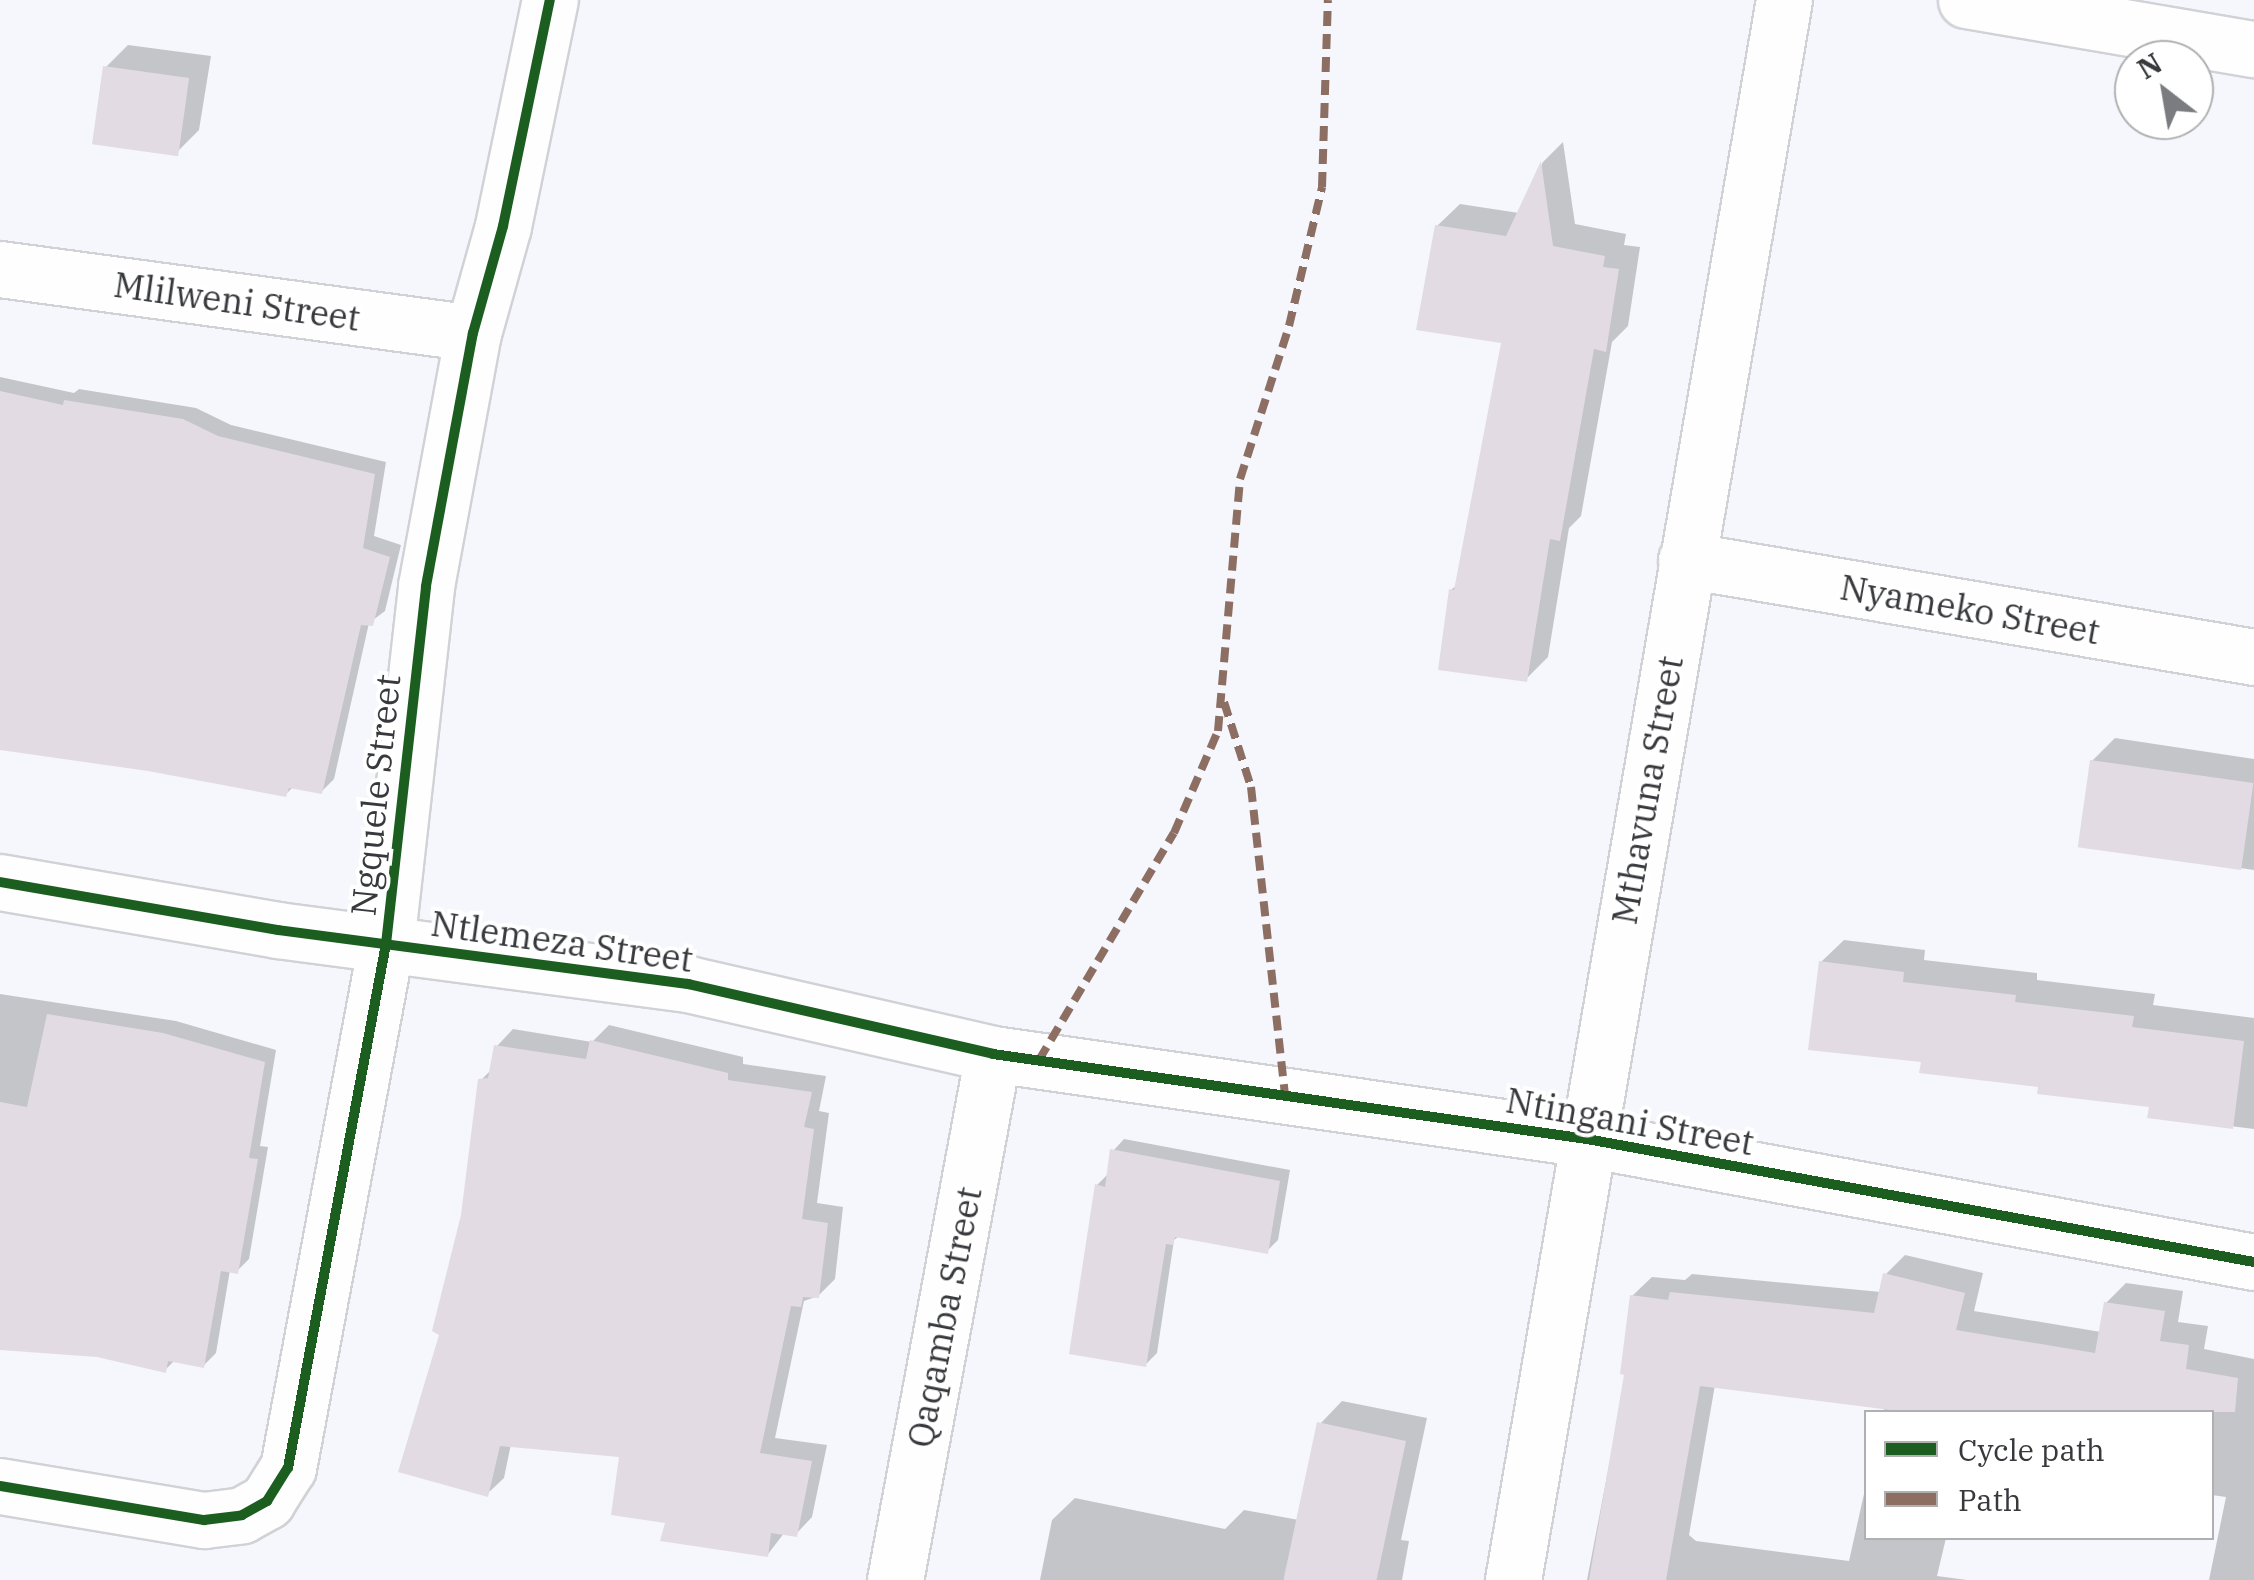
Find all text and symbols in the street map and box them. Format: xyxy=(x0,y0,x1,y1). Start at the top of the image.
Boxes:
north arrow xyxy=(2114,40,2214,140)
text: N xyxy=(2130,44,2168,87)
street label: Mlilweni Street xyxy=(111,263,363,339)
street label: Nyameko Street xyxy=(1837,566,2103,652)
street label: Mthavuna Street xyxy=(1603,653,1691,927)
street label: Ngquele Street xyxy=(341,672,409,918)
street label: Ntlemeza Street xyxy=(428,902,696,980)
street label: Ntingani Street xyxy=(1503,1079,1757,1163)
street label: Qaqamba Street xyxy=(898,1183,990,1451)
legend xyxy=(1864,1410,2214,1540)
text: Cycle path xyxy=(1958,1430,2105,1469)
text: Path xyxy=(1958,1480,2022,1519)

